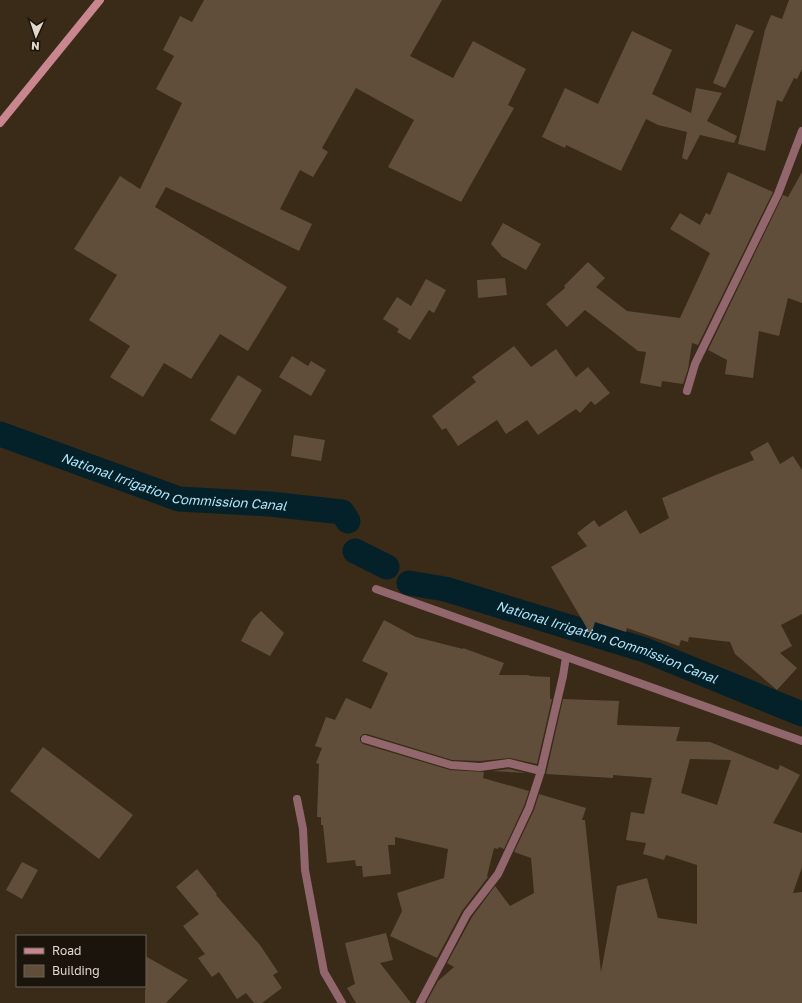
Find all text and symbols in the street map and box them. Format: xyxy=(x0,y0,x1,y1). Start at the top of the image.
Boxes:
north arrow xyxy=(16,16,56,56)
text: N xyxy=(31,40,40,53)
water label: National Irrigation Commission Canal xyxy=(59,449,288,514)
water label: National Irrigation Commission Canal xyxy=(495,597,721,687)
legend xyxy=(16,935,146,987)
text: Road xyxy=(52,943,81,958)
text: Building xyxy=(52,963,100,978)

